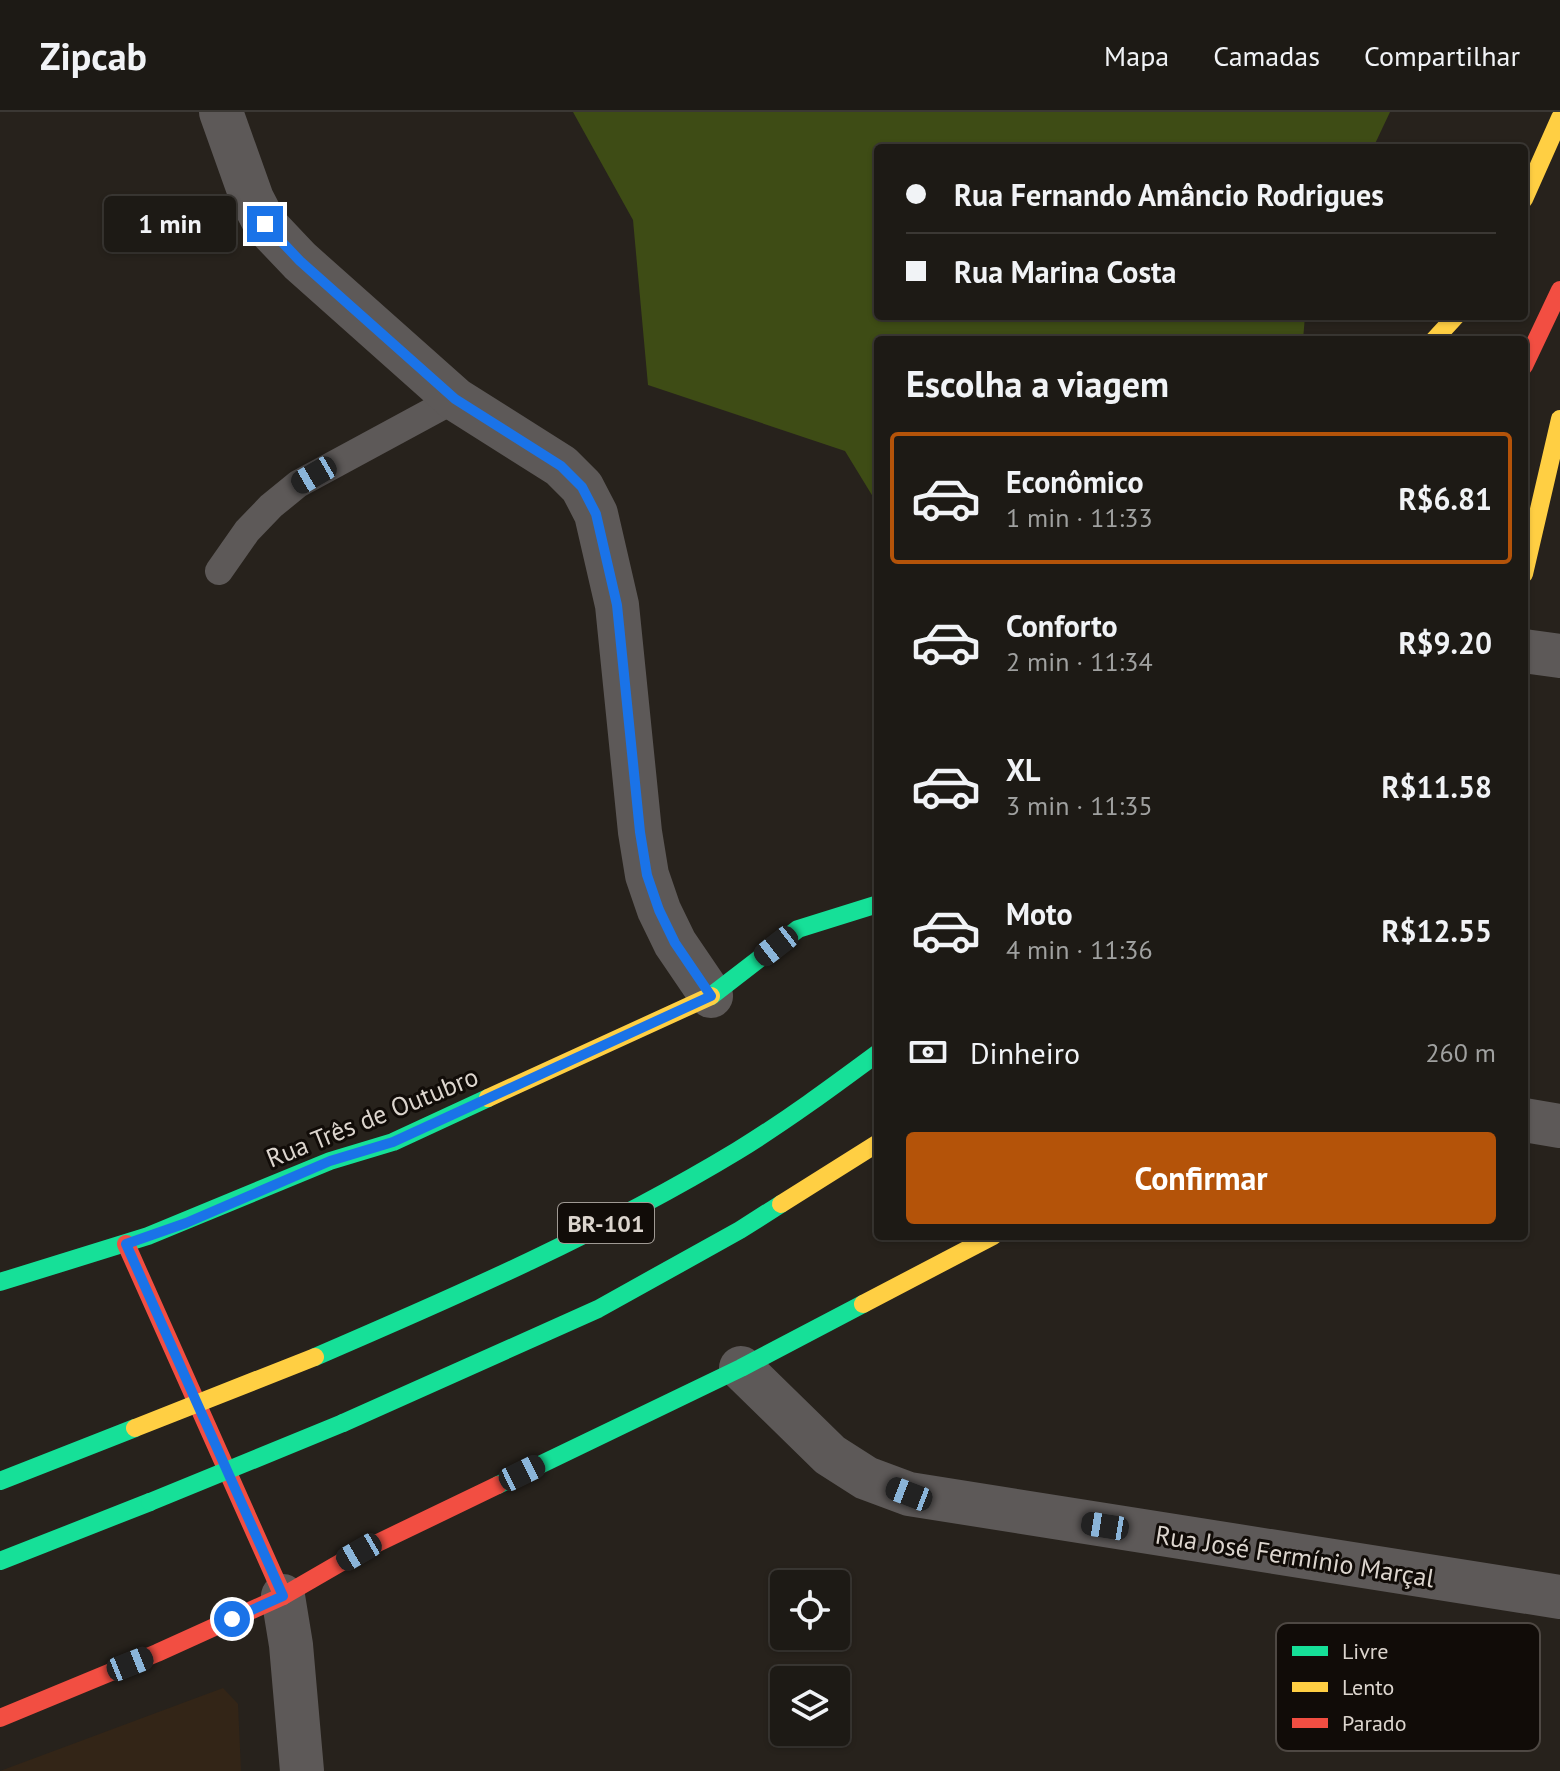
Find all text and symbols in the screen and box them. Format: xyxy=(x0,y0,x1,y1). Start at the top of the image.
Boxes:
text: Zipcab xyxy=(40,31,147,80)
text: Mapa xyxy=(1104,37,1169,74)
text: Camadas xyxy=(1213,37,1320,74)
text: Compartilhar xyxy=(1364,37,1520,74)
text: Rua Fernando Amâncio Rodrigues xyxy=(954,175,1384,214)
callout: 1 min xyxy=(105,196,237,252)
route end xyxy=(247,206,283,242)
text: 1 min xyxy=(138,207,202,240)
text: Rua Marina Costa xyxy=(954,252,1176,291)
text: Escolha a viagem xyxy=(906,360,1169,407)
car xyxy=(287,453,341,497)
icon: car xyxy=(910,462,982,534)
text: Econômico xyxy=(1006,462,1144,501)
text: R$6.81 xyxy=(1399,479,1492,518)
text: 1 min · 11:33 xyxy=(1006,501,1153,534)
icon: car xyxy=(910,606,982,678)
text: Conforto xyxy=(1006,606,1118,645)
text: R$9.20 xyxy=(1399,623,1492,662)
text: 2 min · 11:34 xyxy=(1006,645,1153,678)
icon: car xyxy=(910,750,982,822)
text: XL xyxy=(1006,750,1040,789)
text: R$11.58 xyxy=(1382,767,1492,806)
text: 3 min · 11:35 xyxy=(1006,789,1153,822)
icon: car xyxy=(910,894,982,966)
text: Moto xyxy=(1006,894,1073,933)
text: R$12.55 xyxy=(1382,911,1492,950)
car xyxy=(750,922,802,970)
text: 4 min · 11:36 xyxy=(1006,933,1153,966)
icon: cash xyxy=(906,1030,950,1074)
text: Dinheiro xyxy=(970,1033,1080,1072)
text: 260 m xyxy=(1425,1036,1496,1069)
street label: Rua Três de Outubro xyxy=(261,1059,483,1175)
button: Confirmar xyxy=(906,1132,1496,1224)
road number: BR-101 xyxy=(558,1203,654,1243)
car xyxy=(495,1452,549,1494)
car xyxy=(882,1474,936,1514)
car xyxy=(1079,1510,1131,1542)
street label: Rua José Fermínio Marçal xyxy=(1153,1518,1437,1594)
car xyxy=(332,1530,386,1574)
map controls xyxy=(770,1570,850,1746)
button: locate xyxy=(770,1570,850,1650)
route start xyxy=(214,1601,250,1637)
legend xyxy=(1276,1623,1540,1751)
text: Livre xyxy=(1342,1637,1389,1665)
car xyxy=(103,1644,157,1684)
button: layers xyxy=(770,1666,850,1746)
text: Lento xyxy=(1342,1673,1394,1701)
text: Parado xyxy=(1342,1709,1406,1737)

